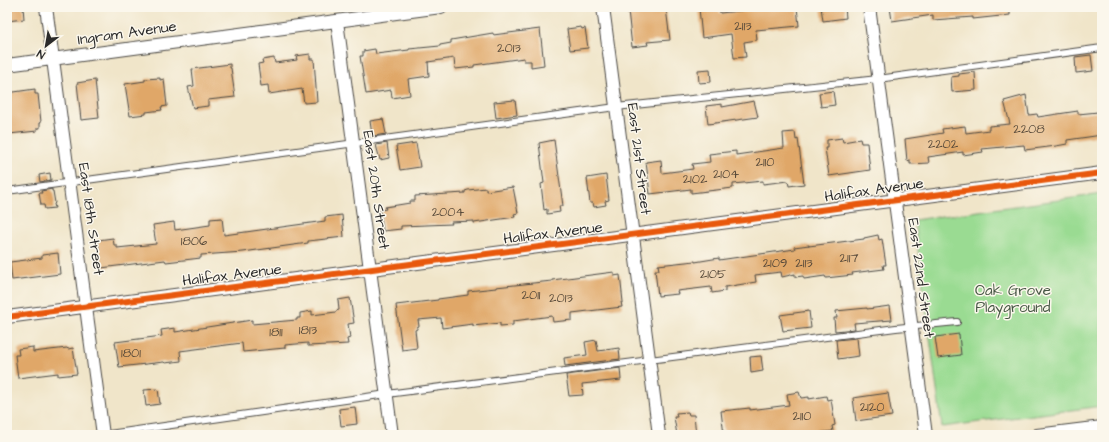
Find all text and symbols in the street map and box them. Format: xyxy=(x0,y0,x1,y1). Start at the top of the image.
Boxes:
street label: Ingram Avenue xyxy=(76,16,178,51)
house number: 2113 xyxy=(734,17,752,35)
north arrow xyxy=(26,26,66,66)
house number: 2013 xyxy=(497,39,521,57)
text: N xyxy=(34,46,48,62)
street label: East 21st Street xyxy=(622,102,656,216)
house number: 2208 xyxy=(1013,120,1045,138)
street label: East 20th Street xyxy=(357,129,395,251)
house number: 2202 xyxy=(928,135,959,153)
house number: 2110 xyxy=(756,153,774,171)
street label: East 18th Street xyxy=(73,161,109,277)
house number: 2104 xyxy=(713,165,739,183)
house number: 2102 xyxy=(683,170,708,188)
street label: Halifax Avenue xyxy=(823,173,925,207)
house number: 2004 xyxy=(432,203,464,221)
street label: Halifax Avenue xyxy=(502,217,604,249)
street label: East 22nd Street xyxy=(902,217,940,339)
house number: 1806 xyxy=(181,232,207,250)
house number: 2117 xyxy=(840,249,858,267)
house number: 2109 xyxy=(763,254,787,272)
house number: 2113 xyxy=(795,254,813,272)
street label: Halifax Avenue xyxy=(181,259,283,291)
house number: 2105 xyxy=(700,265,726,283)
park label: Oak Grove Playground xyxy=(975,280,1051,319)
house number: 2011 xyxy=(522,286,541,304)
house number: 2013 xyxy=(549,289,573,307)
house number: 1813 xyxy=(299,321,318,339)
house number: 1811 xyxy=(269,323,283,341)
house number: 1801 xyxy=(121,344,141,362)
house number: 2120 xyxy=(860,398,884,416)
house number: 2110 xyxy=(793,407,811,425)

